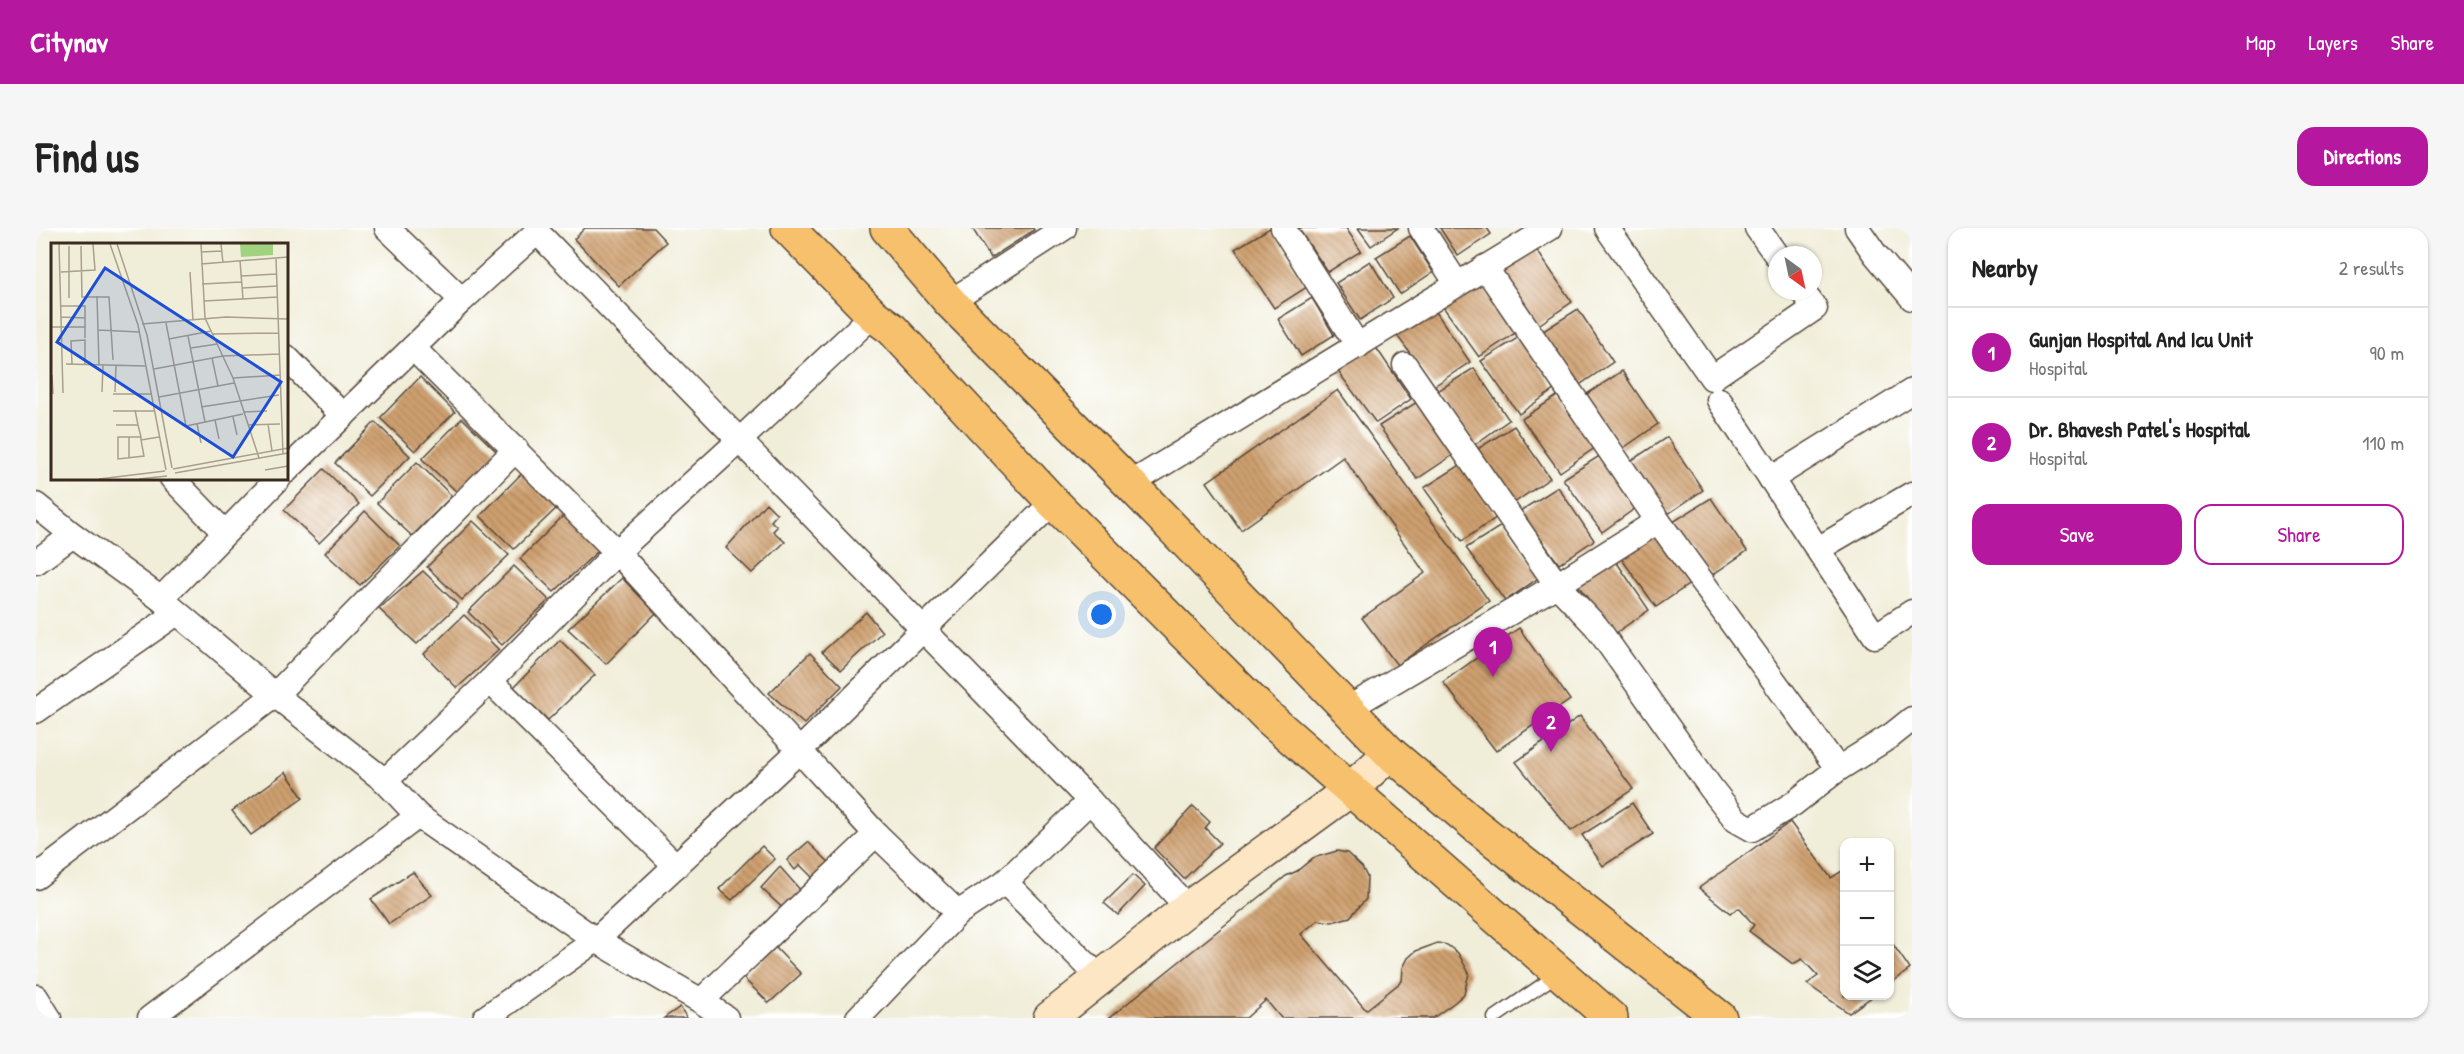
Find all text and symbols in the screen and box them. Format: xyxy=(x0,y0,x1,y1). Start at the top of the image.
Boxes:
text: Citynav xyxy=(30,23,108,61)
text: Map xyxy=(2246,28,2275,57)
text: Layers xyxy=(2308,28,2358,57)
text: Share xyxy=(2391,28,2434,57)
button: Directions xyxy=(2297,127,2428,186)
text: Find us xyxy=(36,128,139,185)
inset map xyxy=(51,243,288,480)
north arrow xyxy=(1768,246,1822,300)
text: Nearby xyxy=(1972,250,2038,285)
text: 2 results xyxy=(2339,254,2404,281)
text: Gunjan Hospital And Icu Unit xyxy=(2029,324,2253,354)
text: 1 xyxy=(1988,339,1995,366)
text: 90 m xyxy=(2370,339,2404,366)
text: Hospital xyxy=(2029,354,2087,381)
text: Dr. Bhavesh Patel's Hospital xyxy=(2029,414,2250,444)
text: 2 xyxy=(1987,429,1996,456)
text: 110 m xyxy=(2362,429,2404,456)
text: Hospital xyxy=(2029,444,2087,471)
button: Save xyxy=(1972,504,2182,565)
button: Share xyxy=(2194,504,2404,565)
your location xyxy=(1087,600,1116,629)
pin: 1 xyxy=(1474,628,1512,677)
pin: 2 xyxy=(1532,702,1570,752)
map controls xyxy=(1840,838,1894,1000)
button: + xyxy=(1840,838,1894,892)
button: − xyxy=(1840,892,1894,946)
button: layers xyxy=(1840,946,1894,1000)

